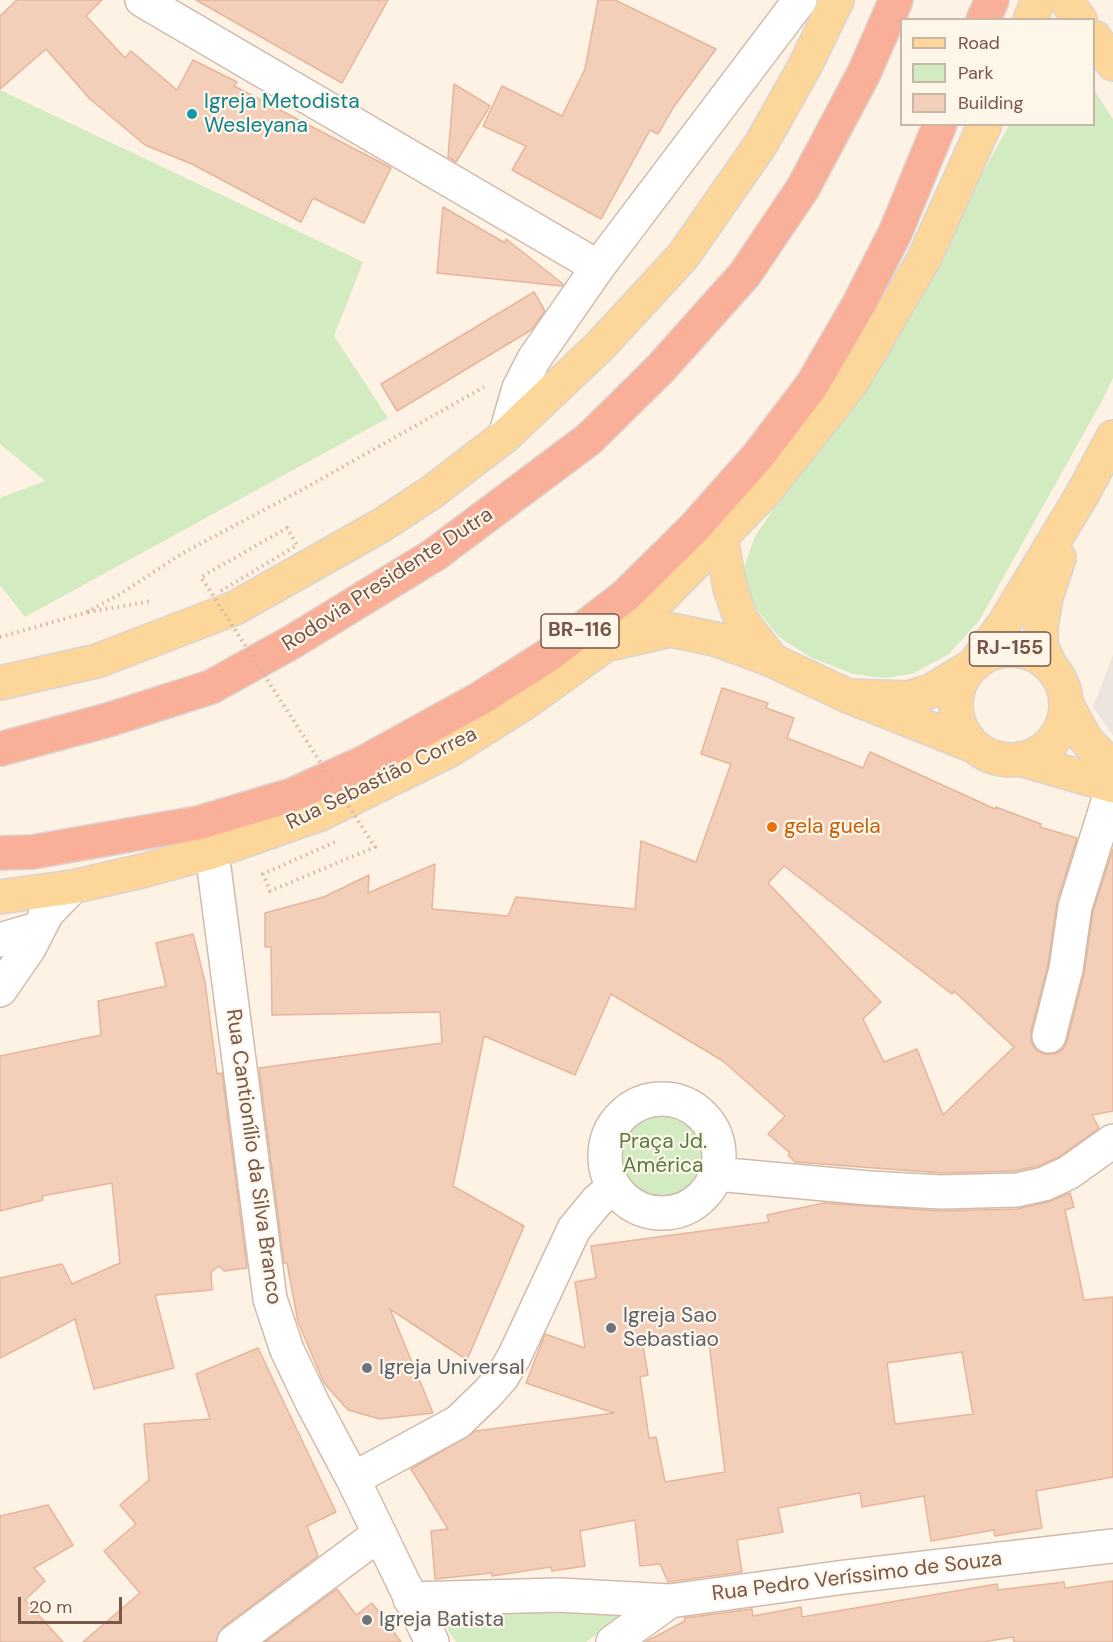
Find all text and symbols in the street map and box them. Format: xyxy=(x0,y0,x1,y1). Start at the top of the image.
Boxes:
legend xyxy=(900,18,1095,126)
text: Road xyxy=(958,31,1000,55)
text: Park xyxy=(958,61,994,85)
place label: Igreja Metodista Wesleyana xyxy=(204,89,360,139)
text: Building xyxy=(958,91,1023,115)
marker: Igreja Metodista Wesleyana xyxy=(185,107,199,121)
street label: Rodovia Presidente Dutra xyxy=(278,502,498,658)
road number: BR-116 xyxy=(541,614,619,648)
road number: RJ-155 xyxy=(970,632,1050,666)
street label: Rua Sebastião Correa xyxy=(283,722,481,836)
place label: gela guela xyxy=(784,814,881,840)
marker: gela guela xyxy=(765,820,779,834)
street label: Rua Cantionílio da Silva Branco xyxy=(220,1008,286,1306)
park label: Praça Jd. América xyxy=(619,1129,707,1179)
place label: Igreja Sao Sebastiao xyxy=(623,1303,719,1353)
marker: Igreja Sao Sebastiao xyxy=(604,1321,618,1335)
place label: Igreja Universal xyxy=(379,1355,525,1381)
marker: Igreja Universal xyxy=(360,1361,374,1375)
street label: Rua Pedro Veríssimo de Souza xyxy=(711,1547,1003,1607)
scale bar xyxy=(21,1585,124,1623)
text: 20 m xyxy=(29,1595,72,1619)
place label: Igreja Batista xyxy=(379,1607,504,1633)
marker: Igreja Batista xyxy=(360,1613,374,1627)

